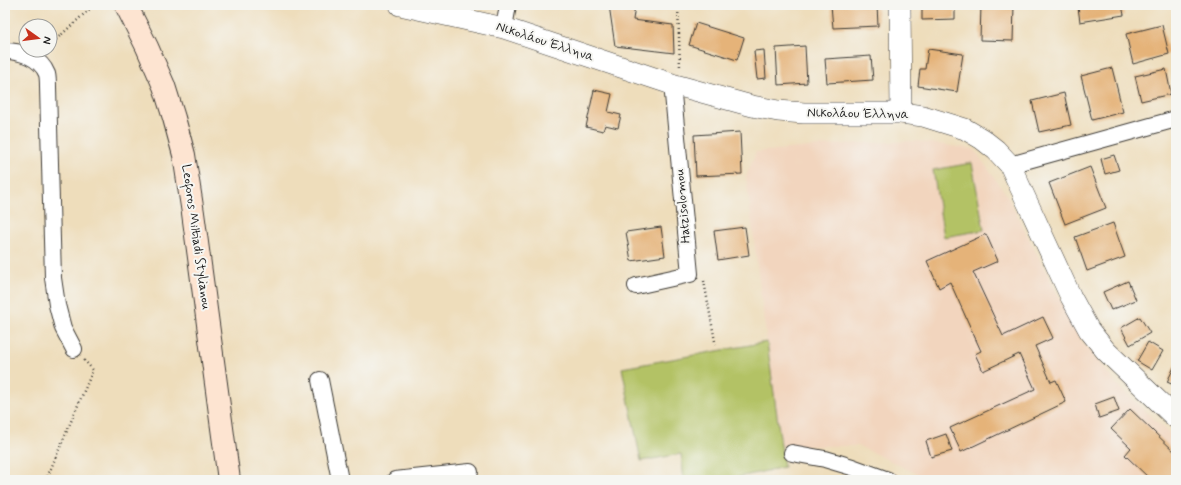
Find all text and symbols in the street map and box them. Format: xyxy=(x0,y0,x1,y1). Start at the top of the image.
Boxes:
north arrow xyxy=(18,18,58,58)
street label: Νικολάου Έλληνα xyxy=(494,18,596,66)
text: N xyxy=(39,35,54,45)
street label: Νικολάου Έλληνα xyxy=(807,105,909,123)
street label: Leoforos Miltiadi Stylianou xyxy=(175,163,215,311)
street label: Hatzisolomou xyxy=(671,168,695,244)

